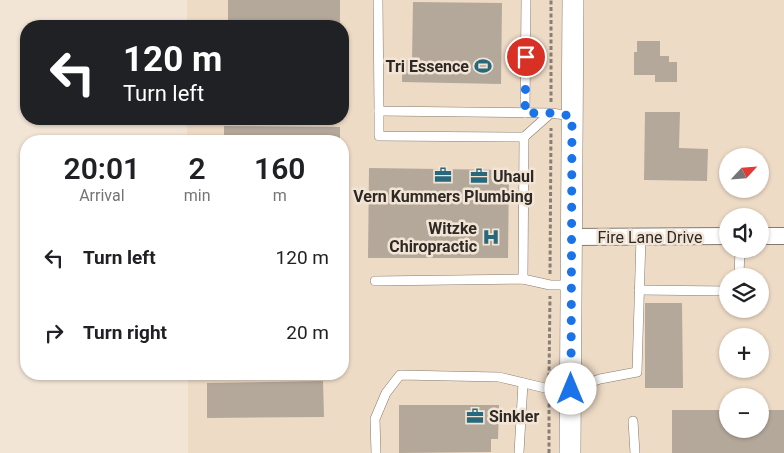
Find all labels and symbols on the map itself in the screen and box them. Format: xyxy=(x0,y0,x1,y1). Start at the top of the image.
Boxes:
pin xyxy=(505,36,547,78)
sports icon: Tri Essence xyxy=(473,56,493,76)
place label: Tri Essence xyxy=(386,57,469,76)
north arrow xyxy=(719,148,769,198)
office icon: Vern Kummers Plumbing xyxy=(433,165,453,185)
office icon: Uhaul xyxy=(469,166,489,186)
place label: Uhaul xyxy=(493,167,534,186)
place label: Vern Kummers Plumbing xyxy=(353,187,533,206)
place label: Witzke Chiropractic xyxy=(389,219,477,256)
hospital icon: Witzke Chiropractic xyxy=(481,227,501,247)
street label: Fire Lane Drive xyxy=(597,228,703,247)
position arrow xyxy=(544,362,596,414)
office icon: Sinkler xyxy=(465,406,485,426)
place label: Sinkler xyxy=(489,407,539,426)

